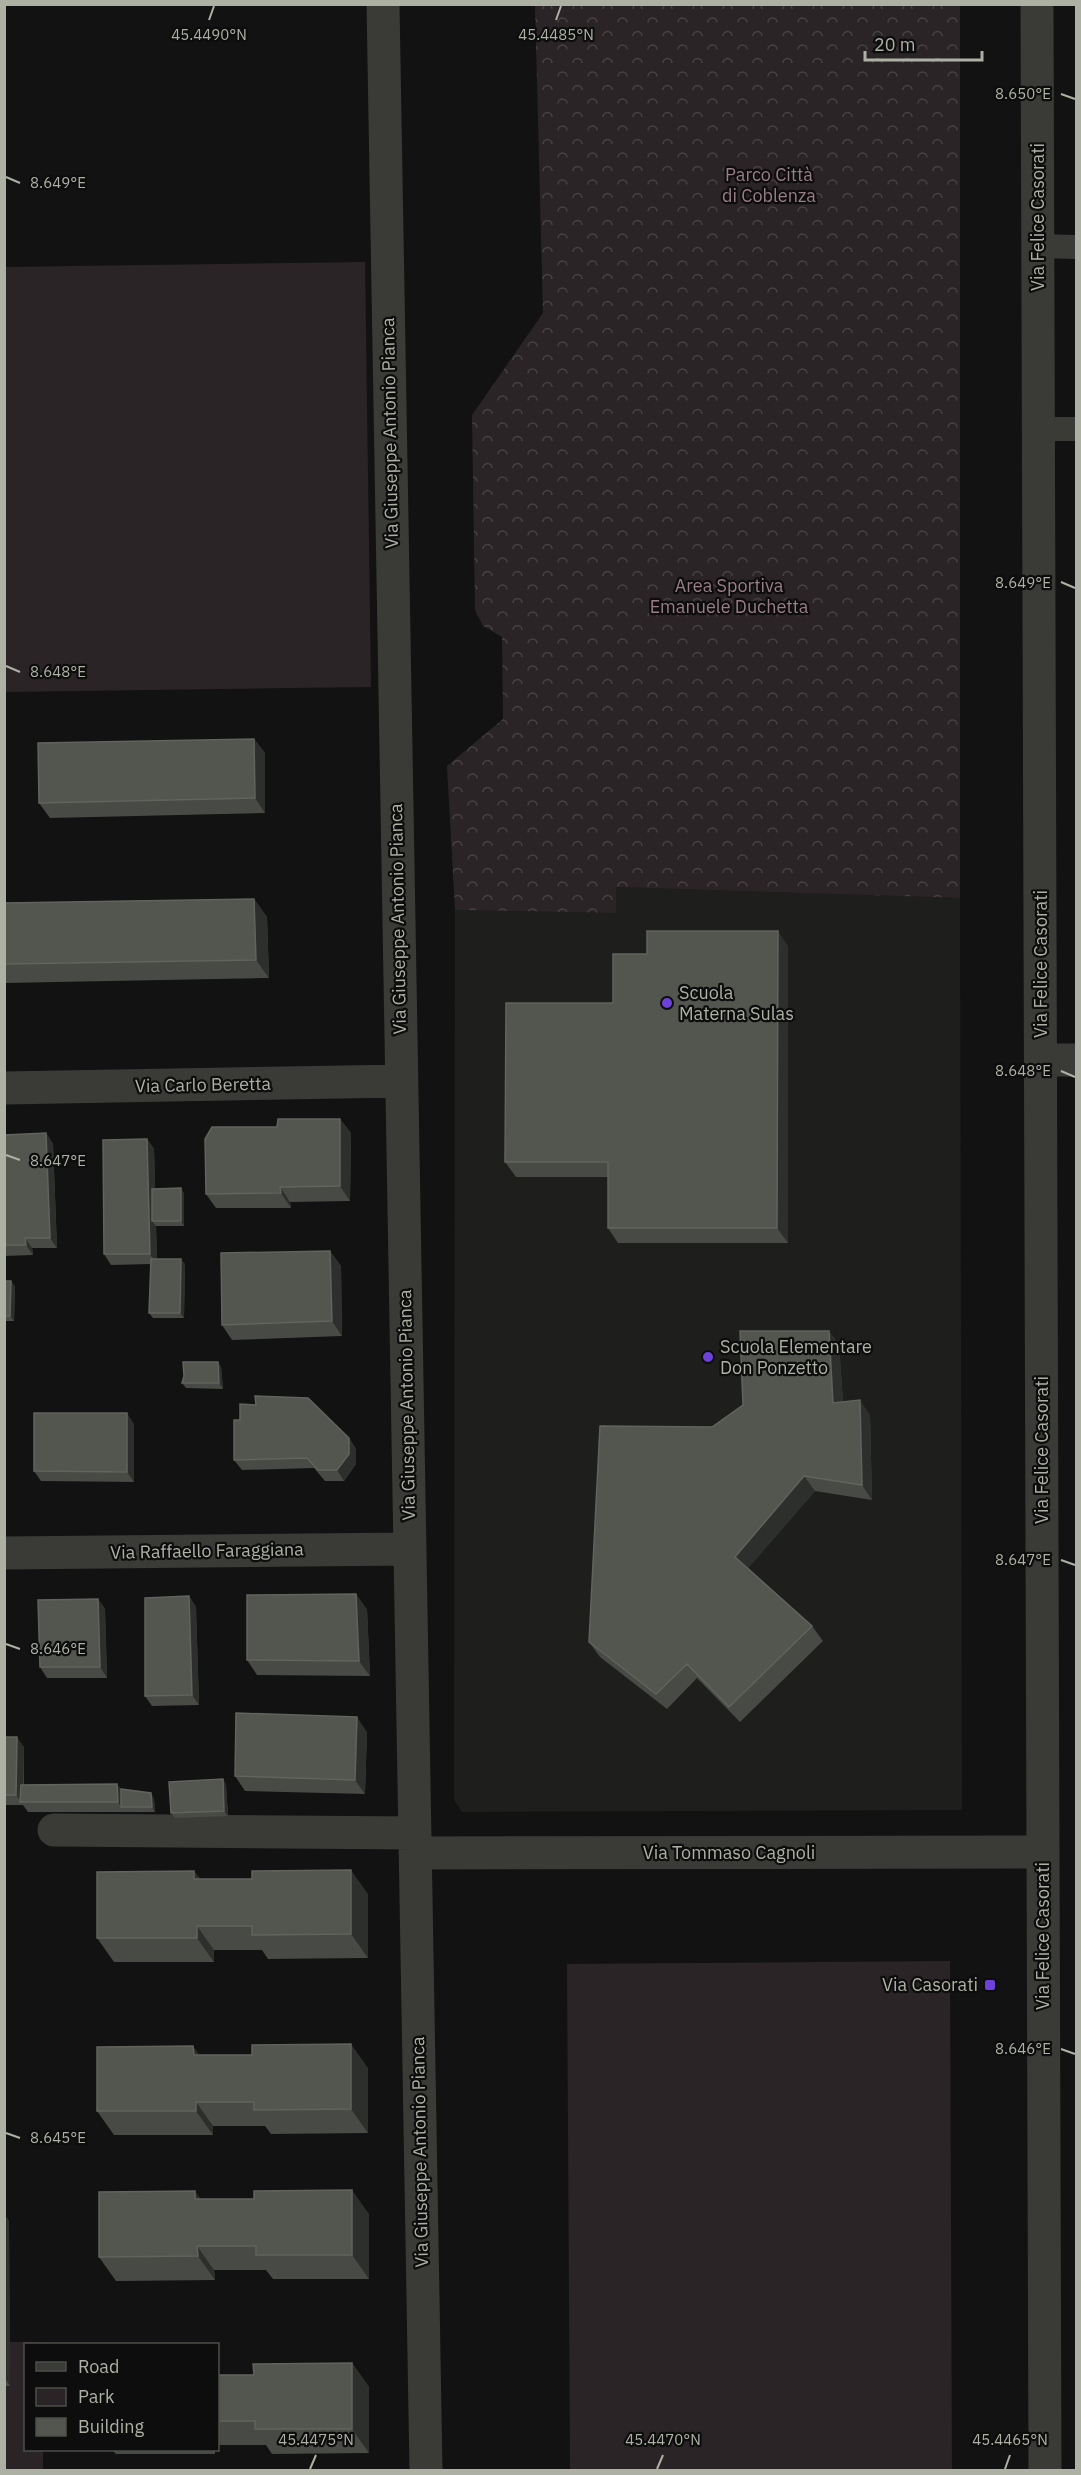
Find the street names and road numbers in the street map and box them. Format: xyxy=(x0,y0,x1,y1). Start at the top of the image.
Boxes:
street label: Via Felice Casorati xyxy=(1026,143,1049,291)
street label: Via Giuseppe Antonio Pianca xyxy=(376,317,403,549)
street label: Via Giuseppe Antonio Pianca xyxy=(384,803,411,1035)
street label: Via Felice Casorati xyxy=(1029,890,1052,1038)
street label: Via Carlo Beretta xyxy=(135,1072,272,1097)
street label: Via Giuseppe Antonio Pianca xyxy=(393,1289,420,1521)
street label: Via Felice Casorati xyxy=(1030,1376,1053,1524)
street label: Via Raffaello Faraggiana xyxy=(110,1537,304,1564)
street label: Via Tommaso Cagnoli xyxy=(643,1841,815,1864)
street label: Via Felice Casorati xyxy=(1031,1862,1054,2010)
street label: Via Giuseppe Antonio Pianca xyxy=(406,2036,433,2268)

